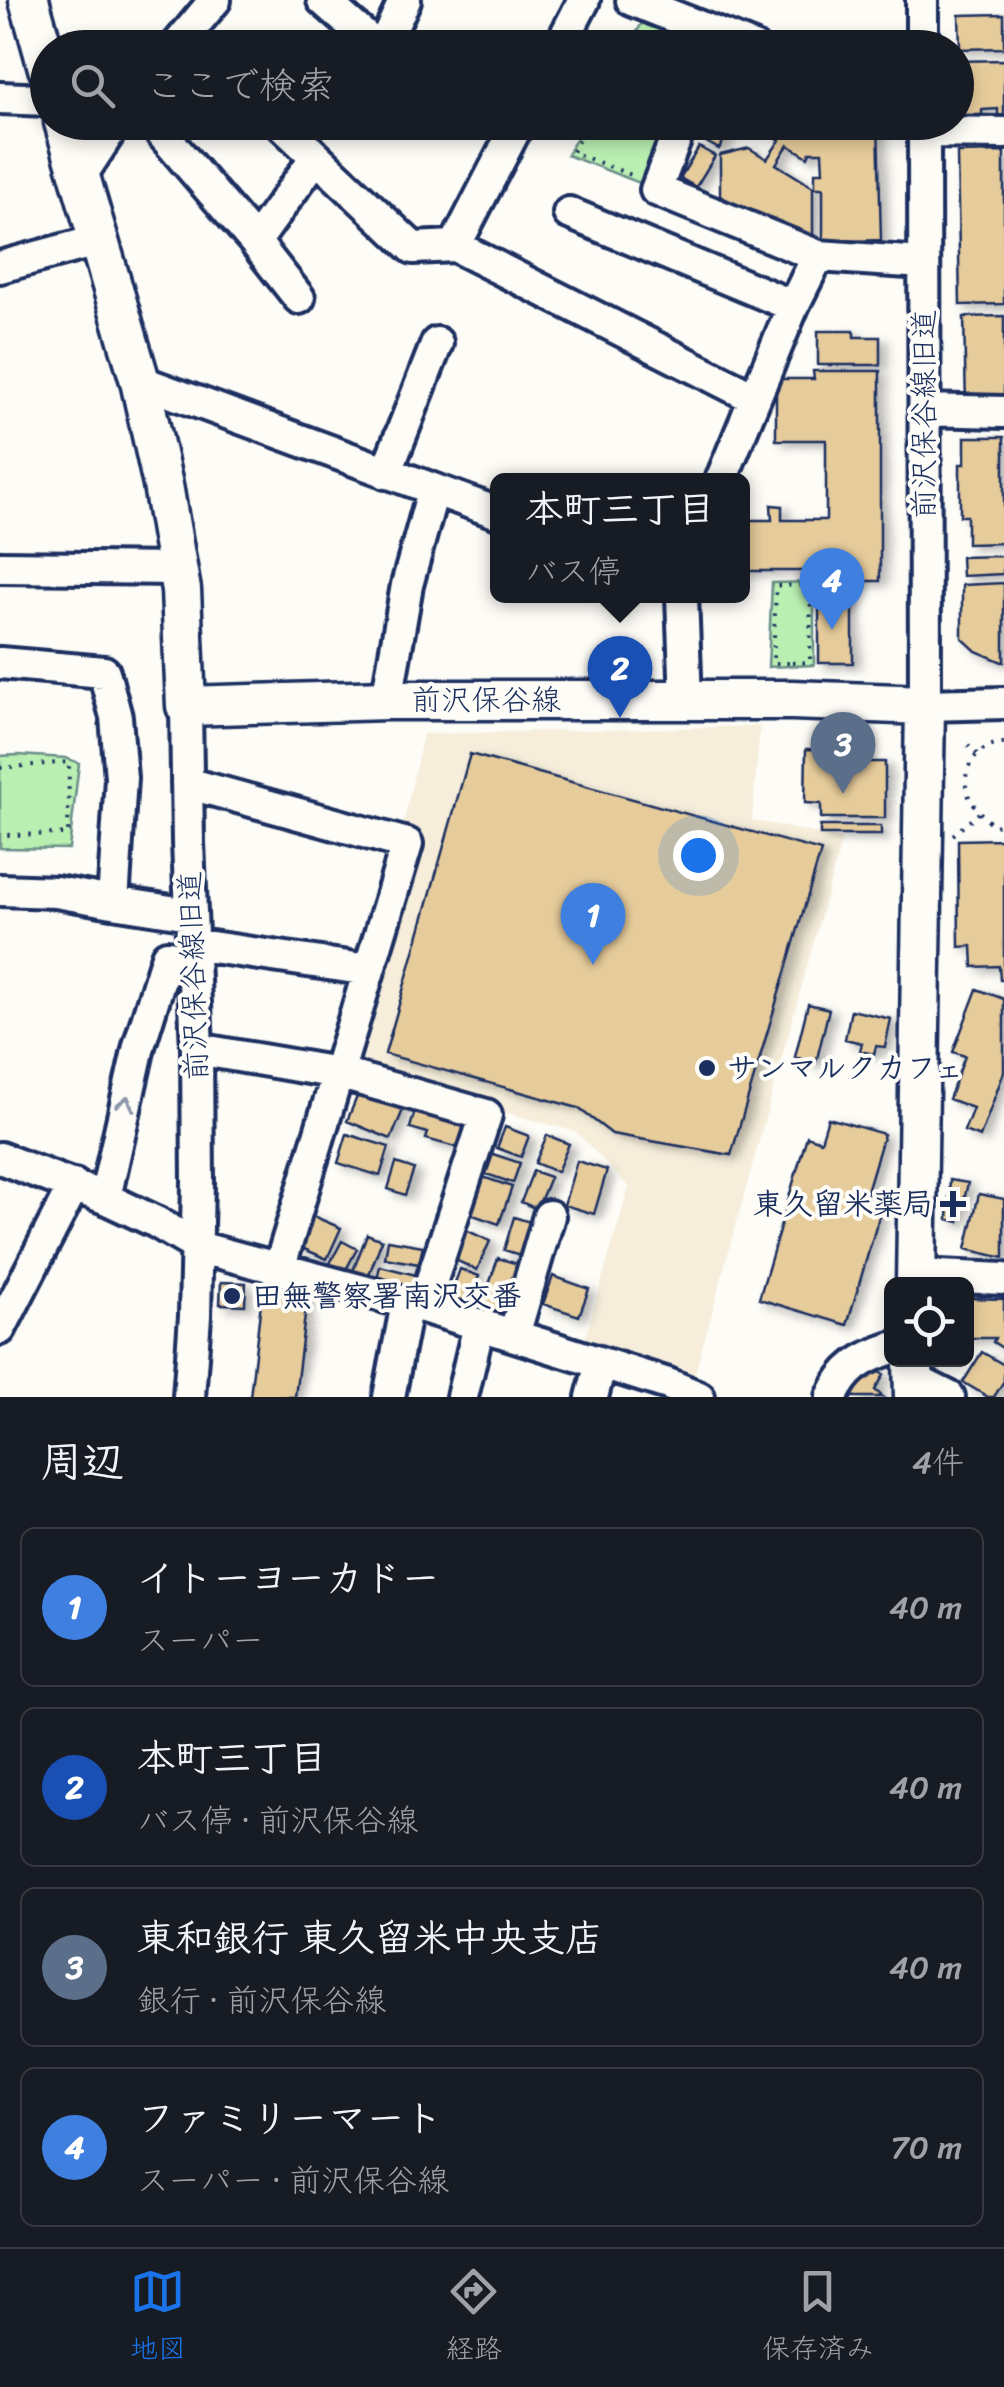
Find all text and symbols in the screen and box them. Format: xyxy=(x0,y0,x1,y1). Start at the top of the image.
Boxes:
search box xyxy=(30,30,974,140)
text: ここで検索 xyxy=(145,52,335,119)
icon: search xyxy=(65,58,120,113)
street label: 前沢保谷線旧道 xyxy=(897,309,951,519)
popup xyxy=(490,473,750,603)
text: 本町三丁目 xyxy=(525,476,715,543)
text: バス停 xyxy=(525,543,621,600)
pin: 4 xyxy=(800,548,864,630)
pin: 2 xyxy=(588,636,652,718)
street label: 前沢保谷線 xyxy=(411,673,561,727)
pin: 3 xyxy=(810,712,876,794)
your location xyxy=(673,830,724,881)
street label: 前沢保谷線旧道 xyxy=(162,870,224,1082)
pin: 1 xyxy=(560,882,626,965)
place label: サンマルクカフェ xyxy=(727,1041,964,1095)
marker: サンマルクカフェ xyxy=(696,1057,718,1079)
one-way arrow xyxy=(114,1095,135,1112)
place label: 東久留米薬局 xyxy=(753,1177,933,1231)
marker: 東久留米薬局 xyxy=(942,1193,964,1215)
place label: 田無警察署南沢交番 xyxy=(252,1269,522,1323)
map controls xyxy=(884,1277,974,1367)
button: locate xyxy=(884,1277,974,1367)
marker: 田無警察署南沢交番 xyxy=(221,1285,243,1307)
text: 周辺 xyxy=(40,1425,124,1499)
text: 4件 xyxy=(912,1434,964,1491)
text: イトーヨーカドー xyxy=(137,1545,439,1612)
text: 1 xyxy=(68,1579,81,1636)
text: 40 m xyxy=(889,1579,962,1636)
text: スーパー xyxy=(137,1612,264,1669)
text: 本町三丁目 xyxy=(137,1725,327,1792)
text: 2 xyxy=(65,1759,84,1816)
text: 40 m xyxy=(889,1759,962,1816)
text: バス停 · 前沢保谷線 xyxy=(137,1792,418,1849)
text: 東和銀行 東久留米中央支店 xyxy=(137,1905,603,1972)
text: 3 xyxy=(66,1939,83,1996)
text: 40 m xyxy=(889,1939,962,1996)
text: 銀行 · 前沢保谷線 xyxy=(137,1972,386,2029)
text: ファミリーマート xyxy=(137,2085,443,2152)
text: 4 xyxy=(64,2119,85,2176)
text: 70 m xyxy=(891,2119,962,2176)
text: スーパー · 前沢保谷線 xyxy=(137,2152,449,2209)
tab: 地図 xyxy=(130,2264,186,2373)
tab: 経路 xyxy=(446,2264,502,2373)
tab: 保存済み xyxy=(762,2264,874,2373)

